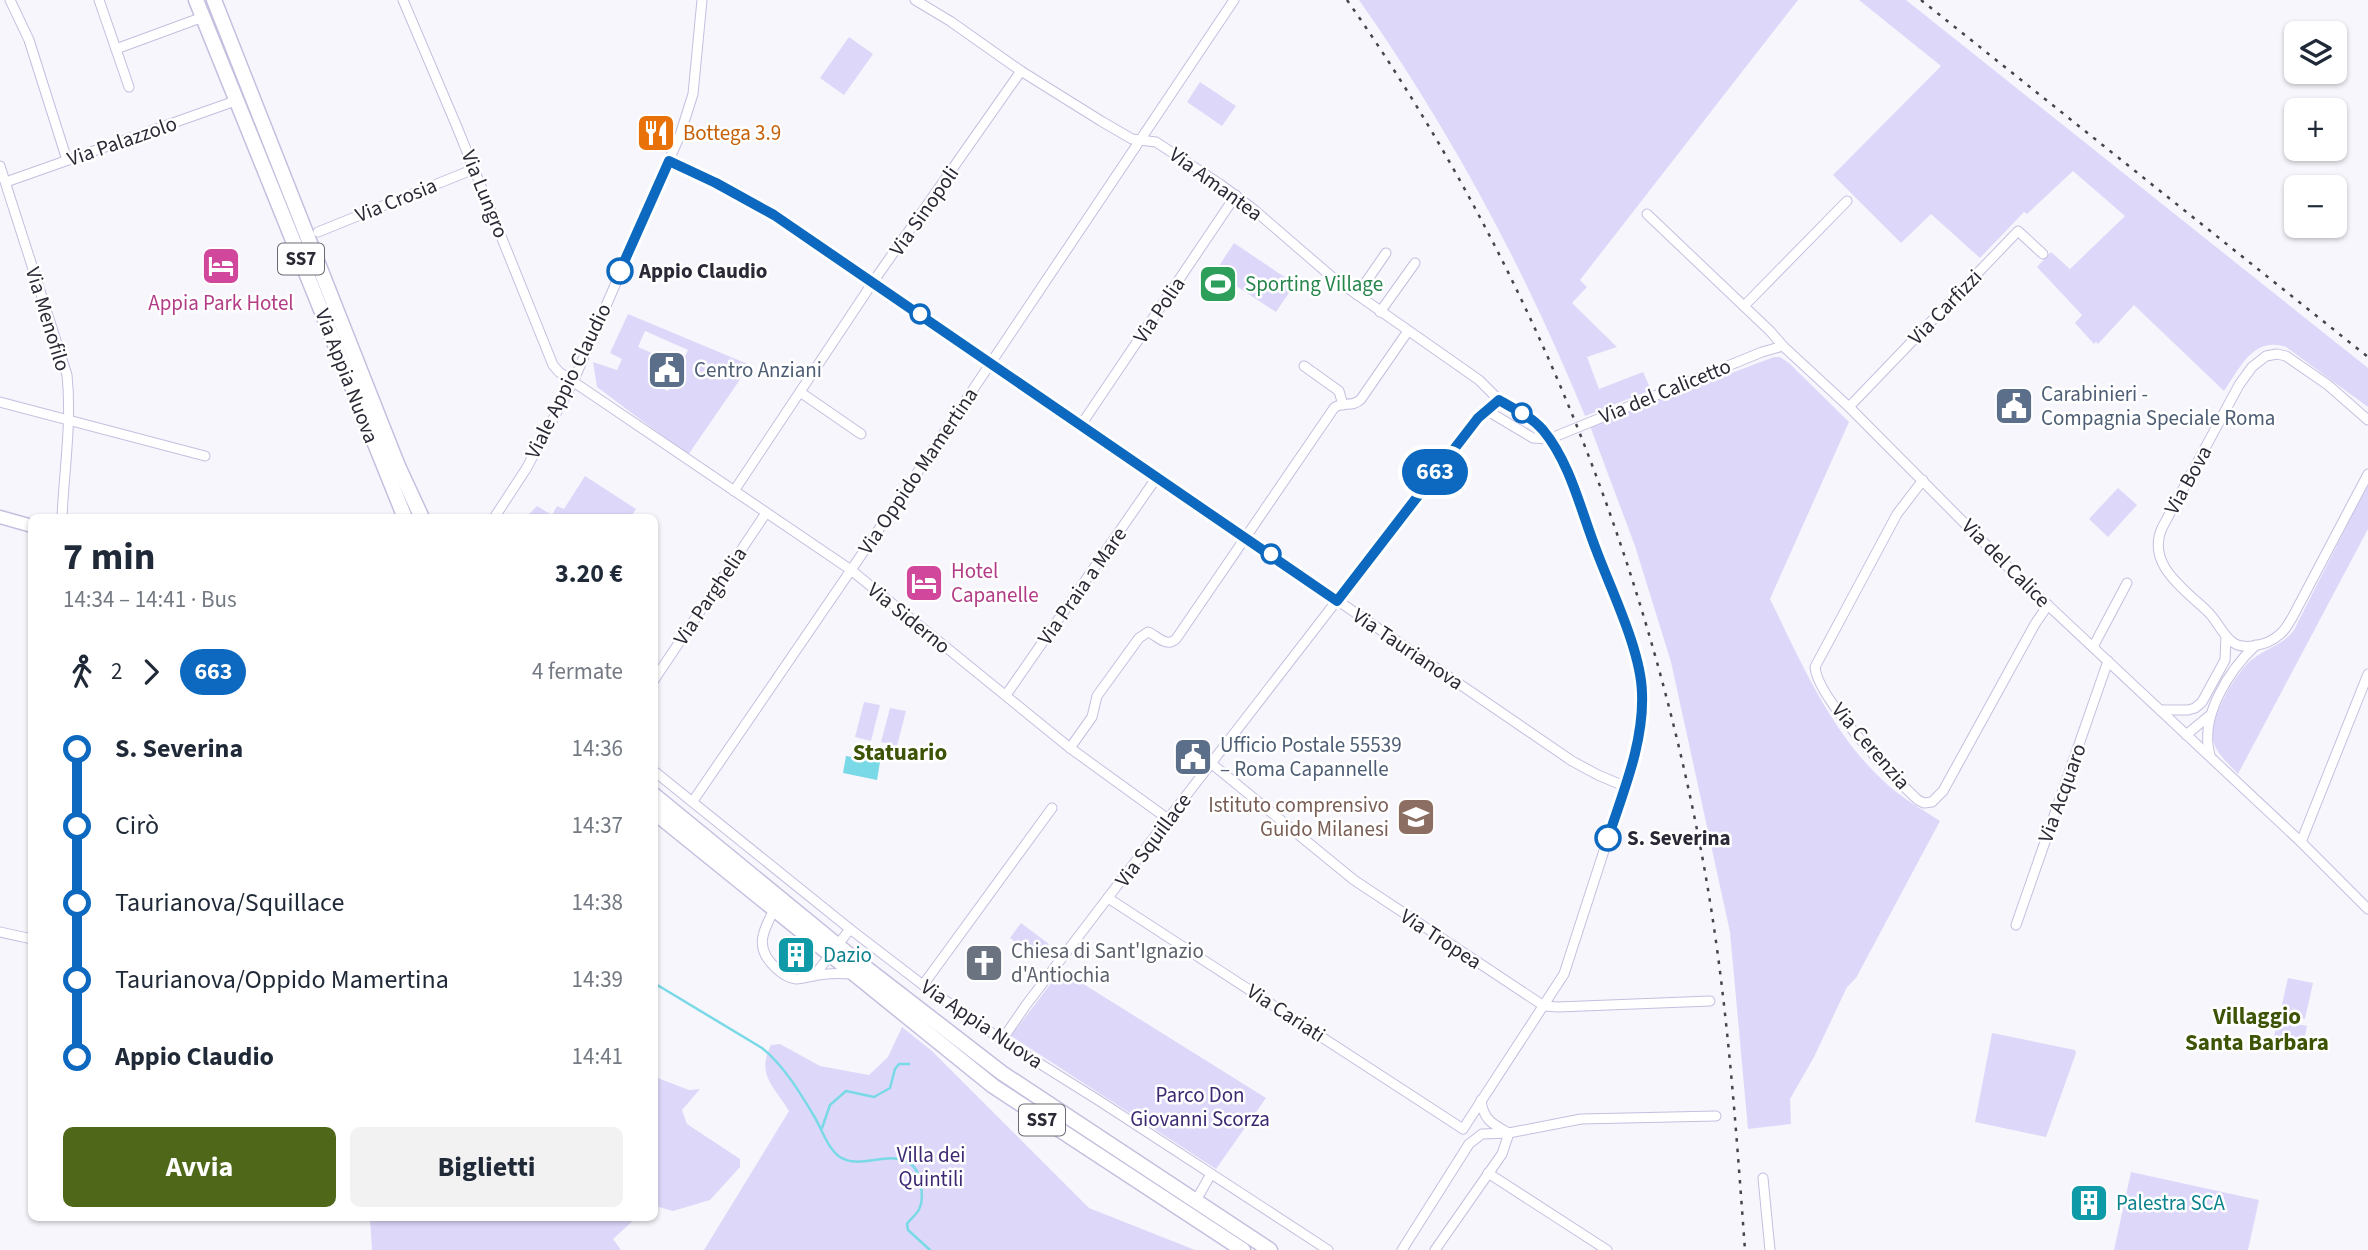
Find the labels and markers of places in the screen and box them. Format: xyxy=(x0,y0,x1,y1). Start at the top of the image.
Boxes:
restaurant icon: Bottega 3.9 xyxy=(635,112,677,154)
place label: Bottega 3.9 xyxy=(683,118,781,148)
hotel icon: Appia Park Hotel xyxy=(200,245,242,287)
place label: Appio Claudio xyxy=(638,256,767,286)
marker: Appio Claudio xyxy=(607,258,633,284)
sports icon: Sporting Village xyxy=(1197,263,1239,305)
place label: Sporting Village xyxy=(1245,269,1383,299)
place label: Appia Park Hotel xyxy=(148,288,294,318)
unlabelled marker xyxy=(910,304,930,324)
public building icon: Centro Anziani xyxy=(646,349,688,391)
place label: Centro Anziani xyxy=(694,355,822,385)
place label: Carabinieri - Compagnia Speciale Roma xyxy=(2041,379,2275,433)
public building icon: Carabinieri - Compagnia Speciale Roma xyxy=(1993,385,2035,427)
unlabelled marker xyxy=(1512,403,1532,423)
unlabelled marker xyxy=(1261,544,1281,564)
place label: Hotel Capanelle xyxy=(951,556,1039,610)
hotel icon: Hotel Capanelle xyxy=(903,562,945,604)
place label: Ufficio Postale 55539 – Roma Capannelle xyxy=(1220,730,1402,784)
public building icon: Ufficio Postale 55539 – Roma Capannelle xyxy=(1172,736,1214,778)
place label: Istituto comprensivo Guido Milanesi xyxy=(1208,790,1389,844)
school or university icon: Istituto comprensivo Guido Milanesi xyxy=(1395,796,1437,838)
place label: S. Severina xyxy=(1627,823,1731,853)
marker: S. Severina xyxy=(1595,825,1621,851)
building icon: Dazio xyxy=(775,934,817,976)
place label: Chiesa di Sant'Ignazio d'Antiochia xyxy=(1011,936,1204,990)
place label: Dazio xyxy=(823,940,872,970)
church icon: Chiesa di Sant'Ignazio d'Antiochia xyxy=(963,942,1005,984)
building icon: Palestra SCA xyxy=(2068,1182,2110,1224)
place label: Palestra SCA xyxy=(2116,1188,2226,1218)

